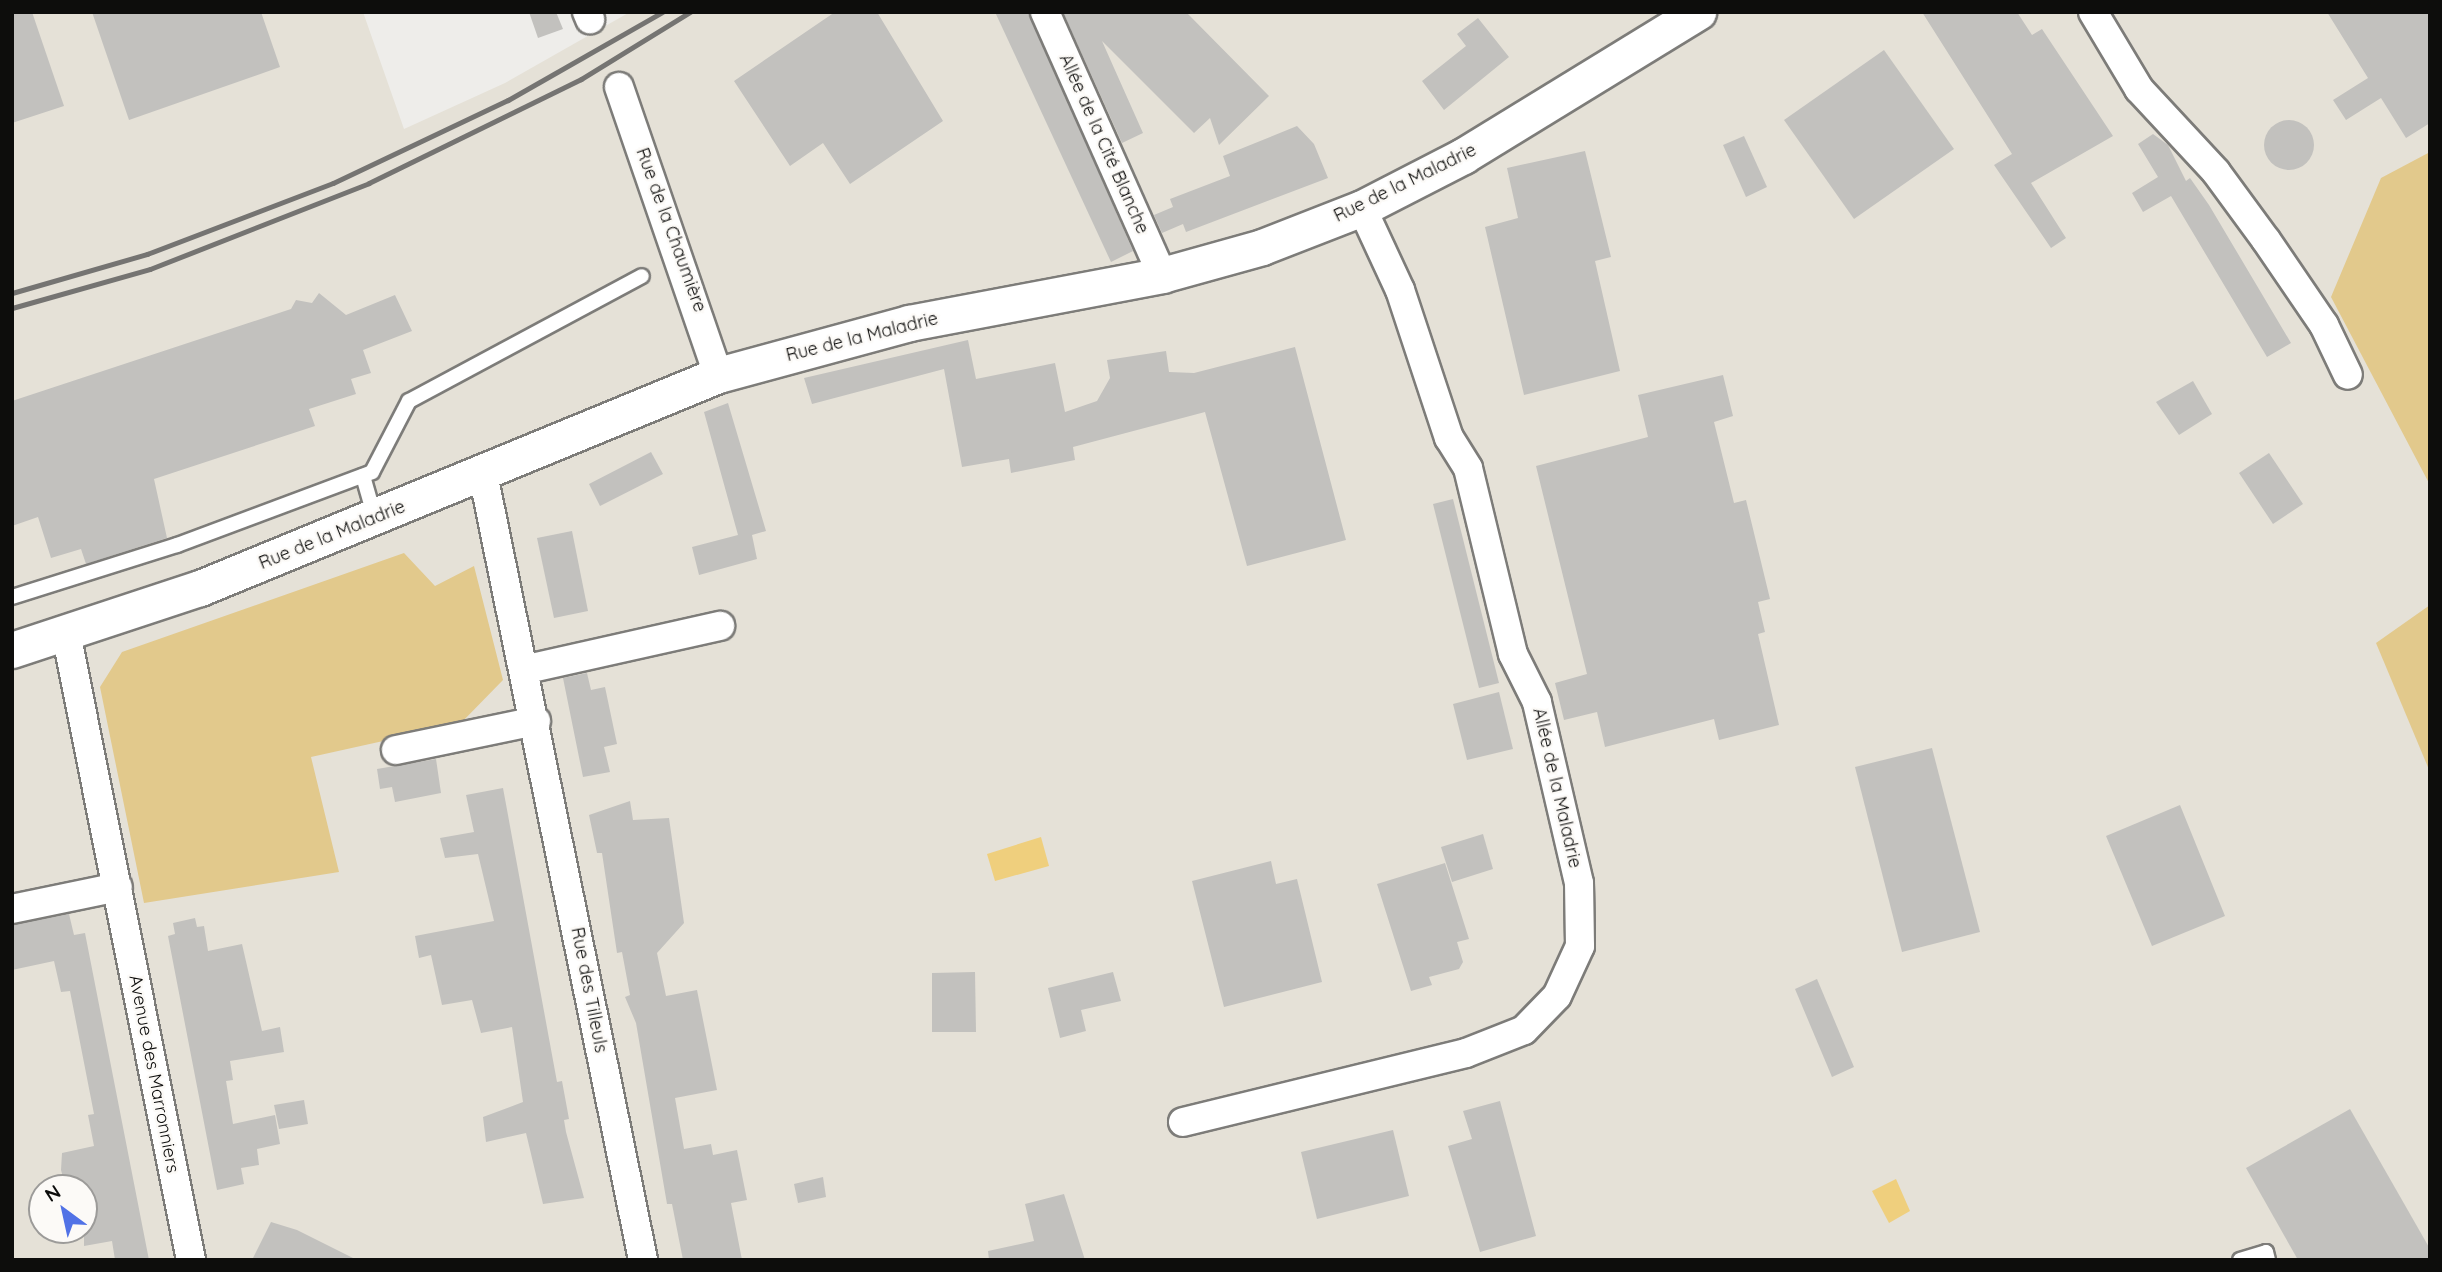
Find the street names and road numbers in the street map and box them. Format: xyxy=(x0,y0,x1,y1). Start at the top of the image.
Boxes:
street label: Allée de la Cité Blanche xyxy=(1055,51,1153,237)
street label: Rue de la Maladrie xyxy=(1330,139,1480,227)
street label: Rue de la Chaumière xyxy=(631,145,711,315)
street label: Rue de la Maladrie xyxy=(784,308,940,366)
street label: Rue de la Maladrie xyxy=(256,496,408,574)
street label: Allée de la Maladrie xyxy=(1528,706,1586,870)
street label: Rue des Tilleuls xyxy=(566,925,612,1055)
street label: Avenue des Marronniers xyxy=(124,973,184,1175)

